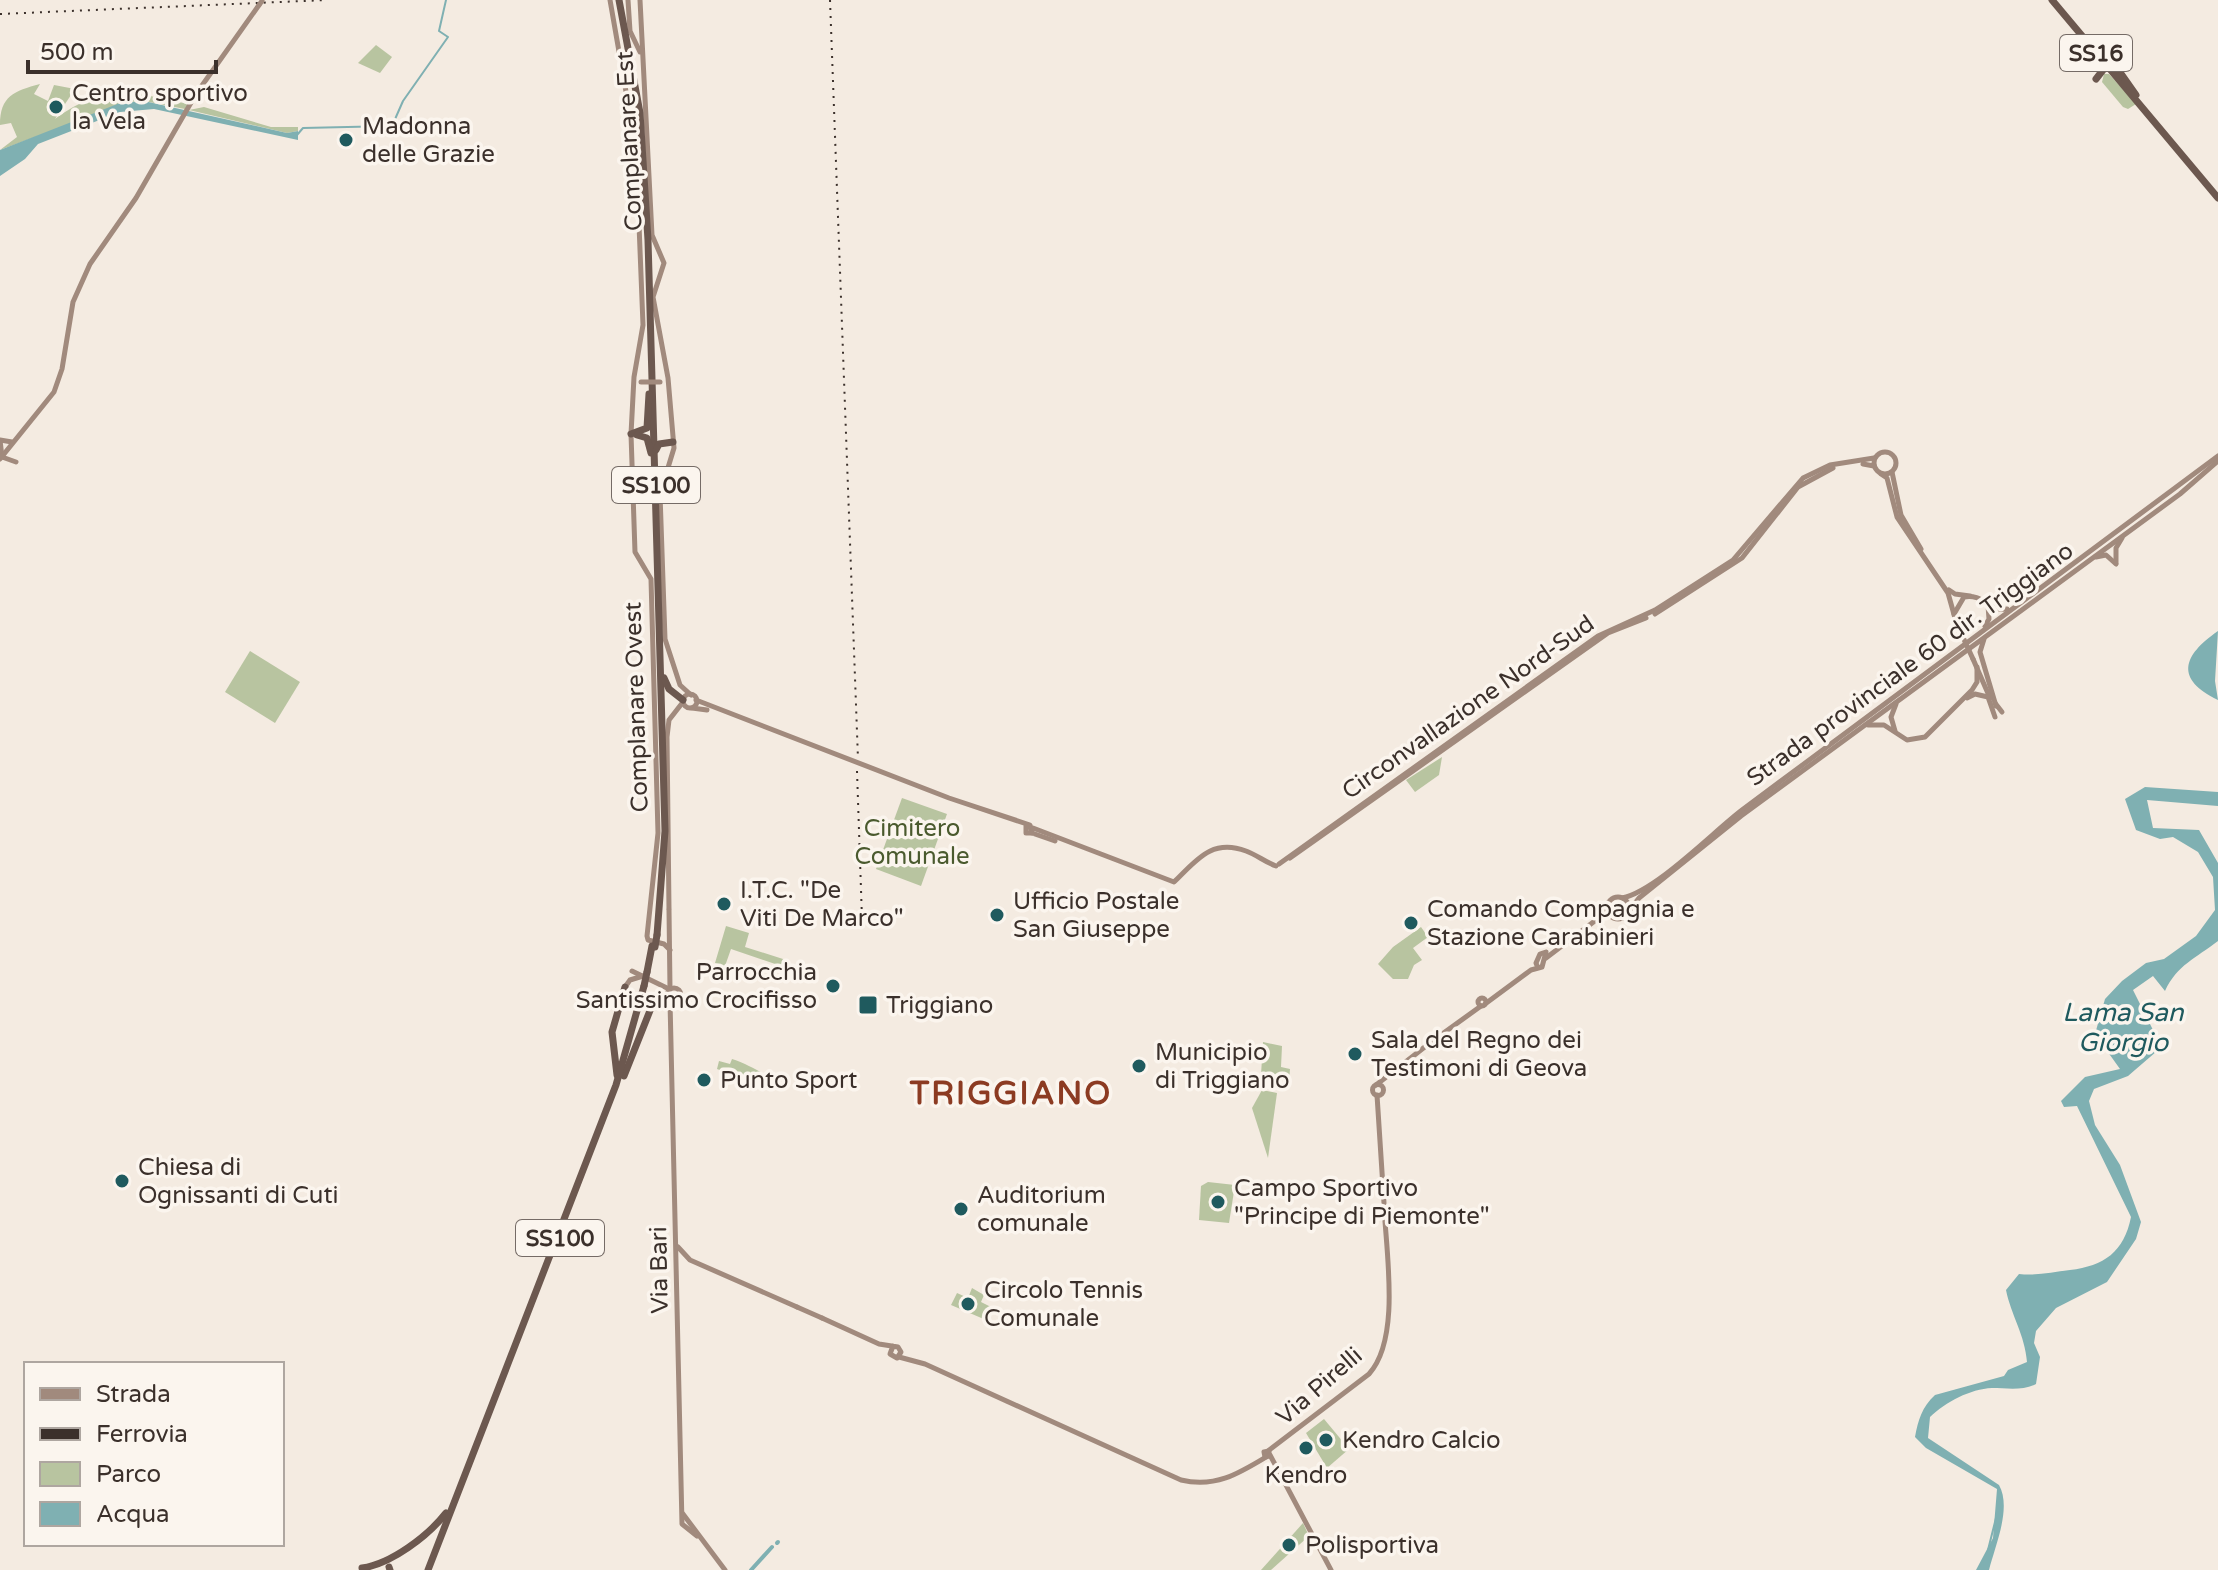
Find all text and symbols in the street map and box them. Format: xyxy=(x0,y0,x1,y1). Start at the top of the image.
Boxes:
scale bar xyxy=(28,24,216,74)
road number: SS16 xyxy=(2060,35,2132,71)
text: 500 m xyxy=(40,38,114,67)
street label: Complanare Est xyxy=(610,50,649,232)
place label: Centro sportivo la Vela xyxy=(72,79,248,136)
marker: Centro sportivo la Vela xyxy=(47,98,65,116)
place label: Madonna delle Grazie xyxy=(362,112,495,169)
marker: Madonna delle Grazie xyxy=(337,131,355,149)
road number: SS100 xyxy=(612,467,700,503)
street label: Strada provinciale 60 dir. Triggiano xyxy=(1741,536,2079,793)
street label: Complanare Ovest xyxy=(618,601,655,813)
street label: Circonvallazione Nord-Sud xyxy=(1337,609,1600,806)
park label: Cimitero Comunale xyxy=(854,814,970,871)
place label: I.T.C. "De Viti De Marco" xyxy=(740,876,904,933)
place label: Ufficio Postale San Giuseppe xyxy=(1013,887,1179,944)
marker: I.T.C. "De Viti De Marco" xyxy=(715,895,733,913)
place label: Comando Compagnia e Stazione Carabinieri xyxy=(1427,895,1695,952)
marker: Ufficio Postale San Giuseppe xyxy=(988,906,1006,924)
marker: Comando Compagnia e Stazione Carabinieri xyxy=(1402,914,1420,932)
place label: Parrocchia Santissimo Crocifisso xyxy=(576,958,817,1015)
marker: Parrocchia Santissimo Crocifisso xyxy=(824,977,842,995)
place label: Triggiano xyxy=(886,991,993,1020)
marker: Triggiano xyxy=(857,994,879,1016)
water label: Lama San Giorgio xyxy=(2062,997,2185,1058)
place label: Sala del Regno dei Testimoni di Geova xyxy=(1371,1026,1587,1083)
place label: Municipio di Triggiano xyxy=(1155,1038,1290,1095)
marker: Sala del Regno dei Testimoni di Geova xyxy=(1346,1045,1364,1063)
marker: Municipio di Triggiano xyxy=(1130,1057,1148,1075)
place label: Punto Sport xyxy=(720,1066,857,1095)
marker: Punto Sport xyxy=(695,1071,713,1089)
district label: TRIGGIANO xyxy=(909,1075,1112,1113)
place label: Chiesa di Ognissanti di Cuti xyxy=(138,1153,339,1210)
marker: Chiesa di Ognissanti di Cuti xyxy=(113,1172,131,1190)
place label: Campo Sportivo "Principe di Piemonte" xyxy=(1234,1174,1490,1231)
place label: Auditorium comunale xyxy=(977,1181,1106,1238)
marker: Campo Sportivo "Principe di Piemonte" xyxy=(1209,1193,1227,1211)
marker: Auditorium comunale xyxy=(952,1200,970,1218)
road number: SS100 xyxy=(516,1220,604,1256)
street label: Via Bari xyxy=(644,1226,675,1314)
place label: Circolo Tennis Comunale xyxy=(984,1276,1143,1333)
marker: Circolo Tennis Comunale xyxy=(959,1295,977,1313)
street label: Via Pirelli xyxy=(1270,1341,1368,1432)
legend xyxy=(24,1362,284,1546)
text: Strada xyxy=(96,1380,171,1409)
text: Ferrovia xyxy=(96,1420,188,1449)
place label: Kendro Calcio xyxy=(1342,1426,1501,1455)
marker: Kendro Calcio xyxy=(1317,1431,1335,1449)
marker: Kendro xyxy=(1297,1439,1315,1457)
text: Parco xyxy=(96,1460,161,1489)
place label: Kendro xyxy=(1265,1461,1347,1490)
text: Acqua xyxy=(96,1500,170,1529)
place label: Polisportiva xyxy=(1305,1531,1439,1560)
marker: Polisportiva xyxy=(1280,1536,1298,1554)

